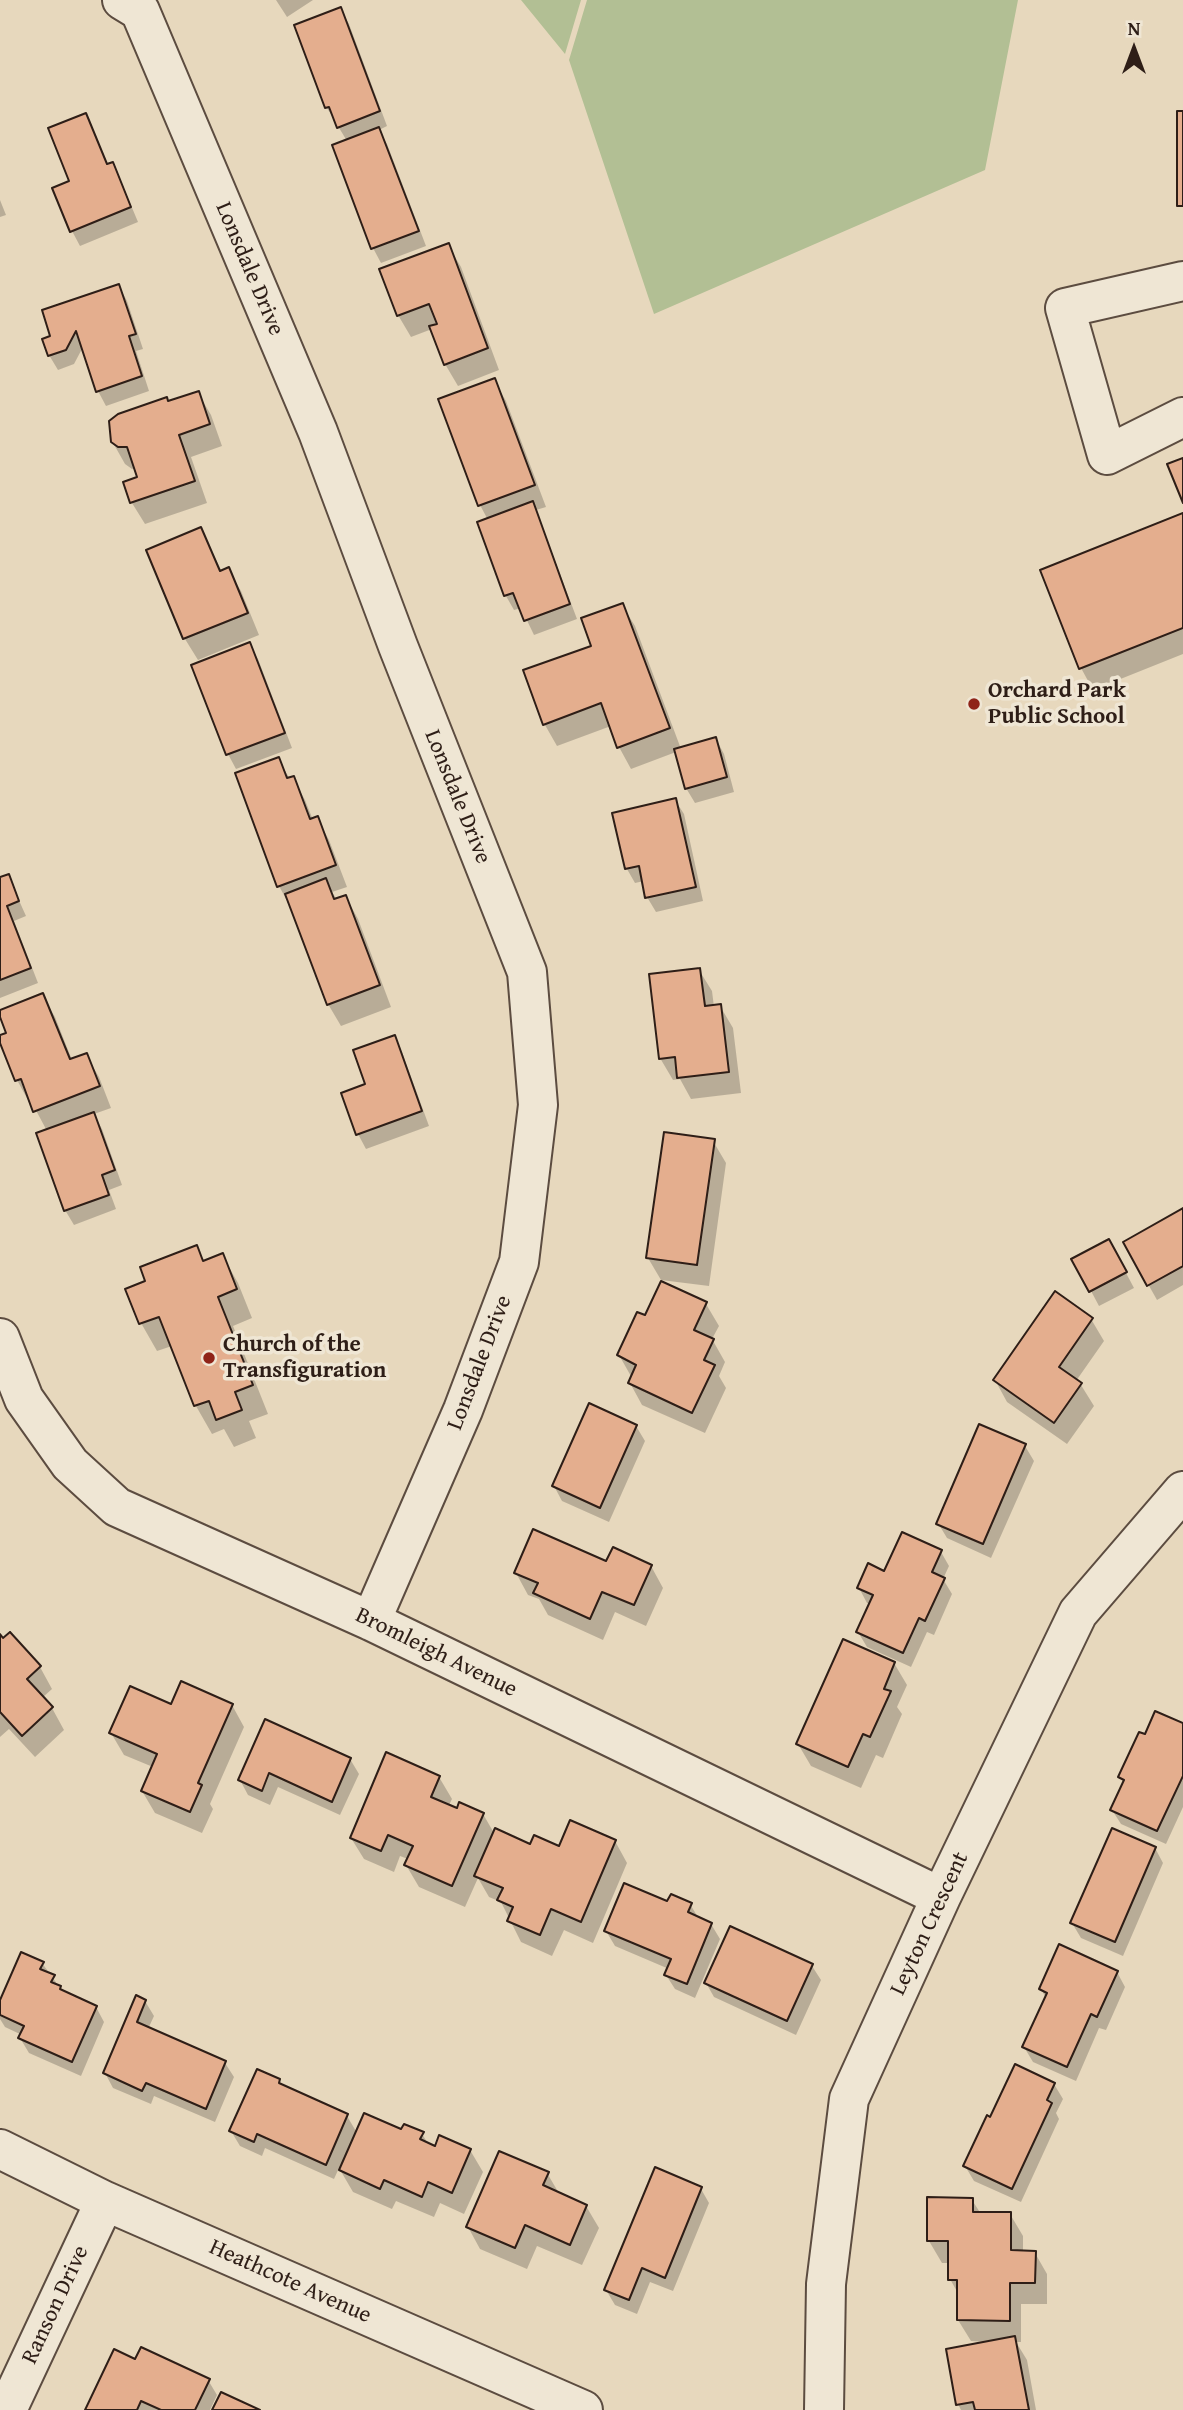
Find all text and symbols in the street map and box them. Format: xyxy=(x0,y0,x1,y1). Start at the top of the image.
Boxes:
north arrow xyxy=(1099,14,1169,84)
text: N xyxy=(1128,14,1140,42)
street label: Lonsdale Drive xyxy=(209,198,289,340)
place label: Orchard Park Public School xyxy=(988,677,1126,731)
marker: Orchard Park Public School xyxy=(966,696,982,712)
street label: Lonsdale Drive xyxy=(418,726,496,868)
street label: Lonsdale Drive xyxy=(442,1292,518,1434)
place label: Church of the Transfiguration xyxy=(223,1331,386,1385)
marker: Church of the Transfiguration xyxy=(201,1350,217,1366)
street label: Bromleigh Avenue xyxy=(351,1602,521,1704)
street label: Leyton Crescent xyxy=(885,1848,975,2000)
street label: Heathcote Avenue xyxy=(205,2234,375,2330)
street label: Ranson Drive xyxy=(17,2241,95,2369)

